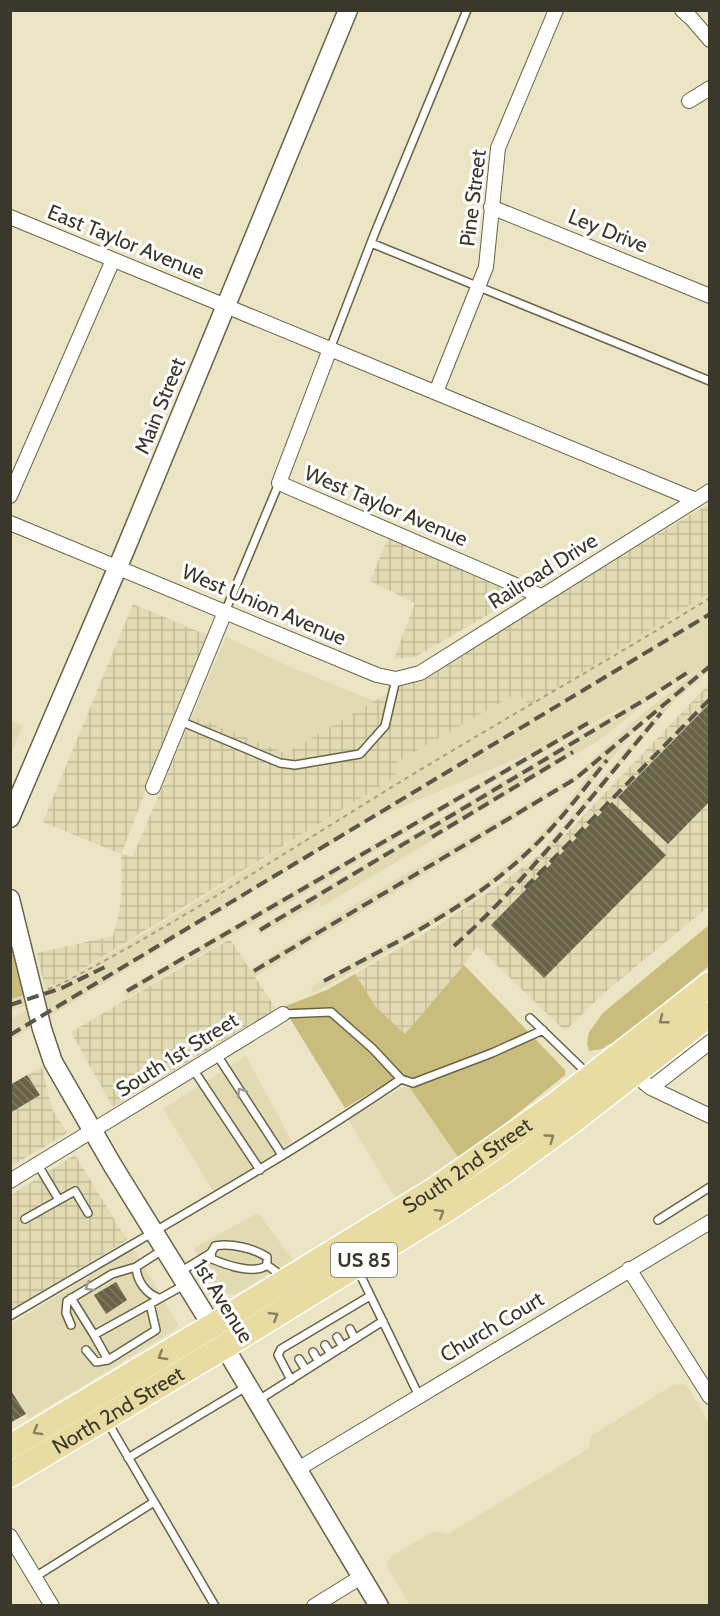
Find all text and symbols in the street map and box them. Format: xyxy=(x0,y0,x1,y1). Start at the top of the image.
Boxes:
street label: Pine Street xyxy=(454,148,491,248)
street label: East Taylor Avenue xyxy=(44,199,208,284)
street label: Ley Drive xyxy=(565,203,652,258)
street label: Main Street xyxy=(129,354,190,458)
street label: West Taylor Avenue xyxy=(301,460,472,551)
street label: Railroad Drive xyxy=(484,527,602,614)
street label: West Union Avenue xyxy=(178,559,350,651)
street label: South 1st Street xyxy=(111,1007,242,1102)
one-way arrow xyxy=(659,1013,670,1024)
one-way arrow xyxy=(236,1088,248,1098)
street label: South 2nd Street xyxy=(398,1112,536,1218)
one-way arrow xyxy=(544,1134,555,1145)
one-way arrow xyxy=(434,1209,444,1221)
road number: US 85 xyxy=(331,1243,397,1277)
street label: 1st Avenue xyxy=(188,1254,259,1347)
one-way arrow xyxy=(85,1280,95,1292)
street label: Church Court xyxy=(435,1286,548,1367)
one-way arrow xyxy=(268,1311,278,1323)
one-way arrow xyxy=(158,1349,168,1361)
street label: North 2nd Street xyxy=(47,1361,188,1459)
one-way arrow xyxy=(33,1424,43,1435)

